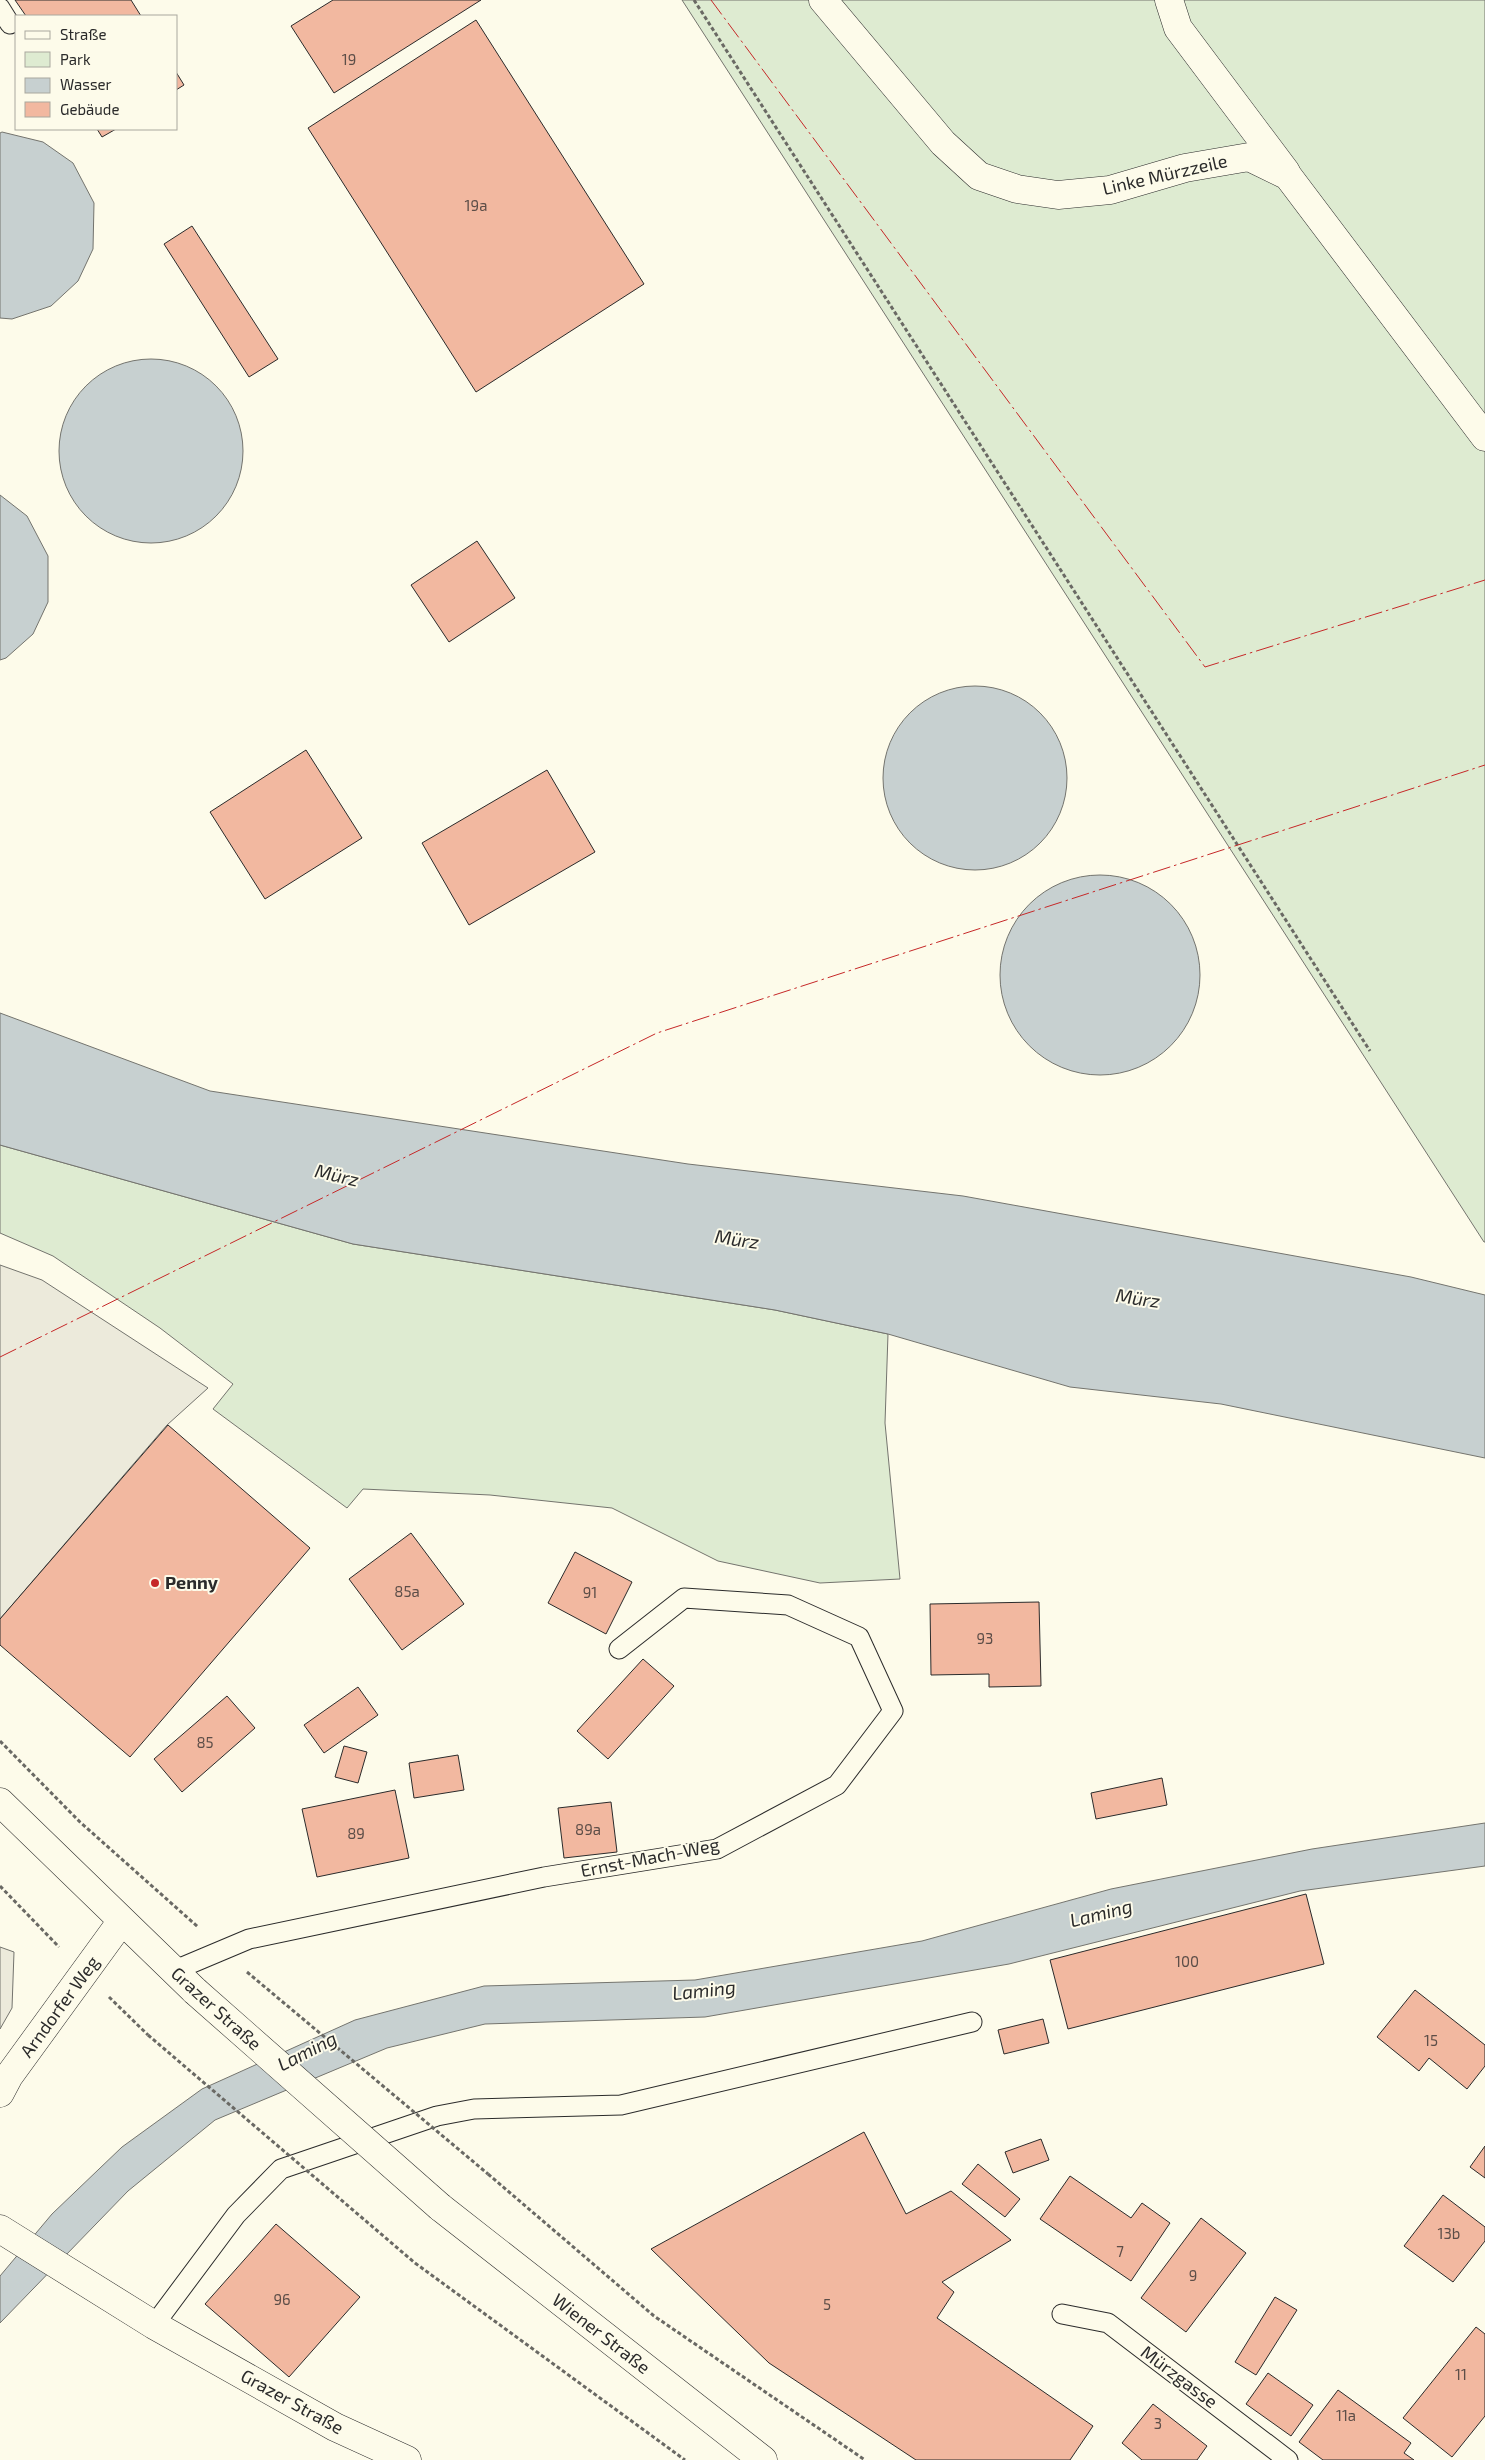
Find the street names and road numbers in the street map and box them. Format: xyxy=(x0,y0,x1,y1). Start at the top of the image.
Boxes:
street label: Linke Mürzzeile xyxy=(1100,149,1229,199)
street label: Ernst-Mach-Weg xyxy=(578,1833,721,1881)
street label: Arndorfer Weg xyxy=(15,1951,103,2061)
street label: Grazer Straße xyxy=(167,1962,266,2055)
street label: Wiener Straße xyxy=(548,2288,655,2378)
street label: Mürzgasse xyxy=(1137,2340,1222,2412)
street label: Grazer Straße xyxy=(237,2364,348,2438)

